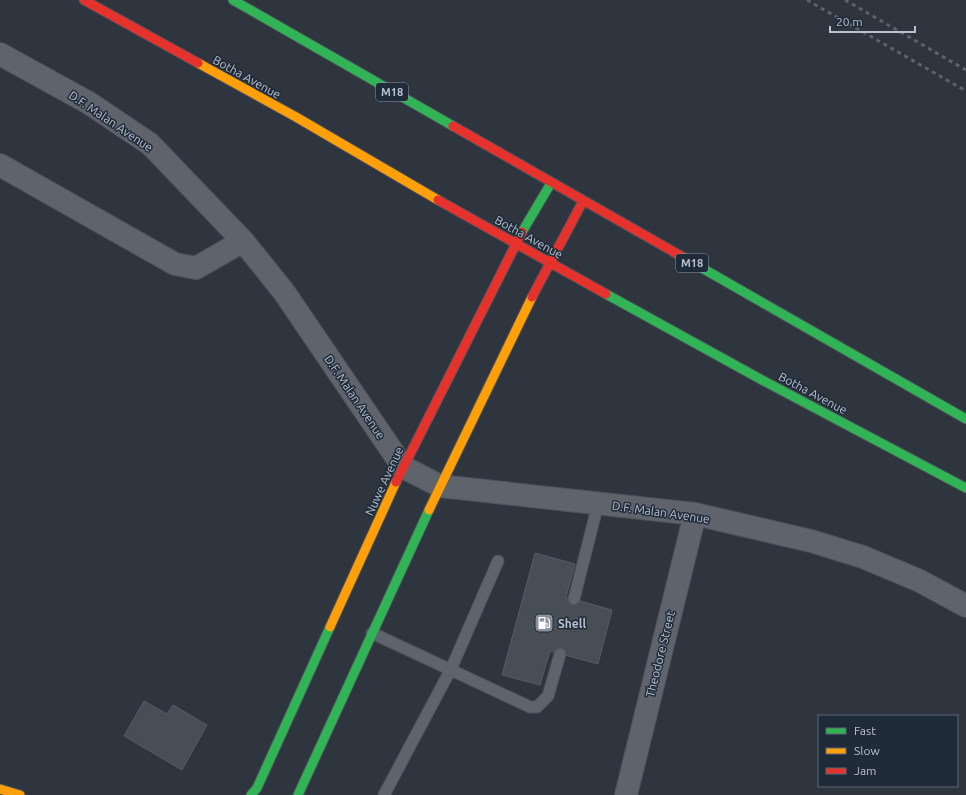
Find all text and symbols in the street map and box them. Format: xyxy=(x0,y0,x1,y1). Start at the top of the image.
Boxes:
scale bar xyxy=(830,8,915,34)
text: 20 m xyxy=(836,15,863,28)
street label: Botha Avenue xyxy=(211,53,283,101)
road number: M18 xyxy=(376,83,408,101)
street label: D.F. Malan Avenue xyxy=(67,88,155,154)
street label: Botha Avenue xyxy=(493,213,565,261)
road number: M18 xyxy=(676,254,708,272)
street label: D.F. Malan Avenue xyxy=(322,353,388,441)
street label: Botha Avenue xyxy=(777,370,849,416)
street label: Nuwe Avenue xyxy=(362,444,406,518)
street label: D.F. Malan Avenue xyxy=(611,499,711,525)
street label: Theodore Street xyxy=(643,609,677,699)
fuel station icon: Shell xyxy=(533,612,555,634)
place label: Shell xyxy=(558,617,586,630)
legend xyxy=(818,715,958,787)
text: Fast xyxy=(854,724,876,737)
text: Slow xyxy=(854,744,880,757)
text: Jam xyxy=(854,764,876,777)

